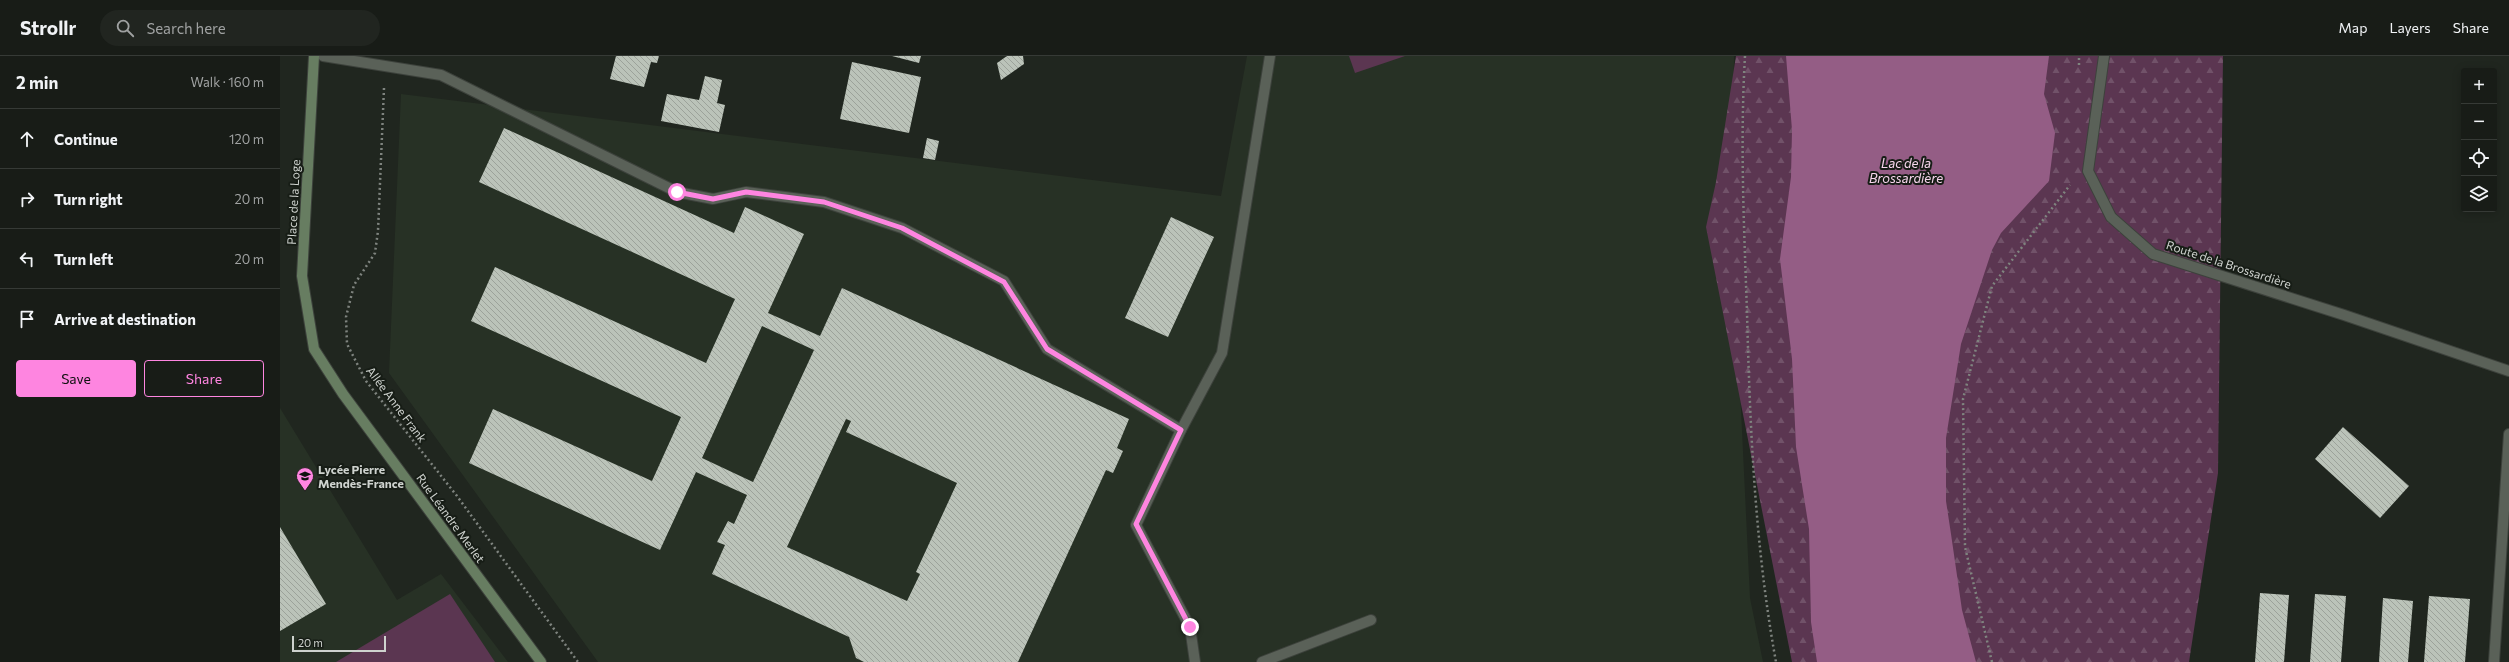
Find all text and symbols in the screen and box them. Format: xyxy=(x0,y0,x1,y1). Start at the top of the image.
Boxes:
search box xyxy=(100,10,380,46)
text: Strollr xyxy=(20,16,76,39)
icon: search xyxy=(114,17,136,39)
text: Search here xyxy=(146,19,226,37)
text: Map xyxy=(2339,19,2367,36)
text: Layers xyxy=(2389,19,2431,36)
text: Share xyxy=(2453,19,2489,36)
map controls xyxy=(2461,68,2497,212)
button: + xyxy=(2461,68,2497,104)
text: 2 min xyxy=(16,72,58,93)
text: Walk · 160 m xyxy=(190,74,264,90)
button: − xyxy=(2461,104,2497,140)
icon: ahead xyxy=(16,128,38,150)
text: Continue xyxy=(54,130,118,148)
text: 120 m xyxy=(229,131,264,147)
button: locate xyxy=(2461,140,2497,176)
water label: Lac de la Brossardière xyxy=(1869,155,1943,186)
street label: Place de la Loge xyxy=(284,159,302,245)
button: layers xyxy=(2461,176,2497,212)
route start xyxy=(668,183,686,201)
icon: right xyxy=(16,188,38,210)
text: Turn right xyxy=(54,190,123,208)
text: 20 m xyxy=(235,191,264,207)
street label: Route de la Brossardière xyxy=(2165,237,2293,291)
icon: left xyxy=(16,248,38,270)
text: Turn left xyxy=(54,250,113,268)
text: 20 m xyxy=(235,251,264,267)
icon: arrive xyxy=(16,308,38,330)
text: Arrive at destination xyxy=(54,310,196,328)
button: Save xyxy=(16,360,136,397)
button: Share xyxy=(144,360,264,397)
street label: Allée Anne Frank xyxy=(364,363,430,445)
place label: Lycée Pierre Mendès-France xyxy=(318,462,404,490)
school or university icon: Lycée Pierre Mendès-France xyxy=(295,466,315,491)
street label: Rue Léandre Merlet xyxy=(414,471,488,565)
route end xyxy=(1181,618,1199,636)
scale bar xyxy=(292,634,386,653)
text: 20 m xyxy=(298,636,323,649)

